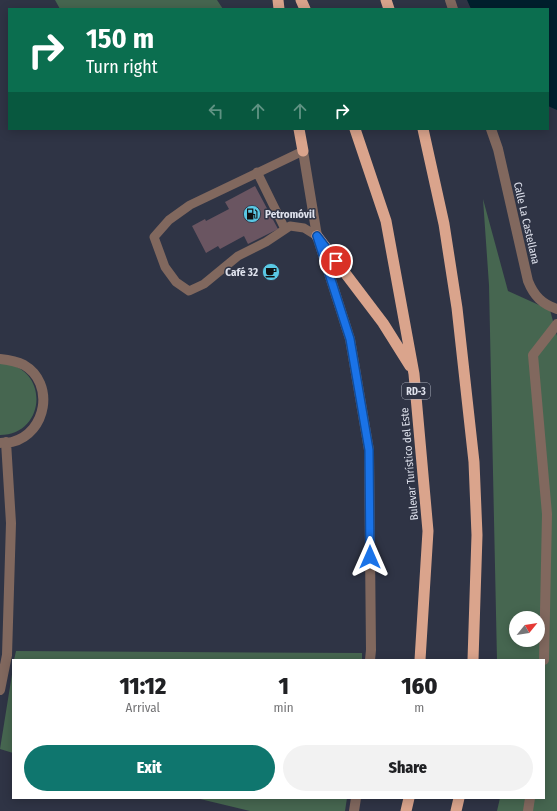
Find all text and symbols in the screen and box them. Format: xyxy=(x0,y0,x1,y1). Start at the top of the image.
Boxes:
text: 150 m xyxy=(86,22,154,55)
icon: right xyxy=(20,24,72,76)
text: Turn right xyxy=(86,56,158,78)
icon: left xyxy=(205,100,227,122)
icon: ahead xyxy=(247,100,269,122)
icon: ahead xyxy=(289,100,311,122)
icon: right xyxy=(331,100,353,122)
street label: Calle La Castellana xyxy=(511,181,542,265)
fuel station icon: Petromóvil xyxy=(242,204,262,224)
place label: Petromóvil xyxy=(265,208,316,221)
pin xyxy=(319,244,353,278)
icon: arrive xyxy=(325,250,347,272)
cafe icon: Café 32 xyxy=(261,262,281,282)
place label: Café 32 xyxy=(225,266,258,279)
road number: RD-3 xyxy=(402,383,430,399)
street label: Bulevar Turístico del Este xyxy=(398,407,421,521)
position arrow xyxy=(349,536,391,578)
north arrow xyxy=(509,611,545,647)
map controls xyxy=(509,611,545,647)
text: 11:12 xyxy=(119,672,166,700)
text: 1 xyxy=(278,672,289,700)
text: 160 xyxy=(401,672,438,700)
text: Arrival xyxy=(126,700,160,715)
text: min xyxy=(274,700,294,715)
text: m xyxy=(414,700,424,715)
button: Exit xyxy=(24,745,275,791)
button: Share xyxy=(283,745,533,791)

